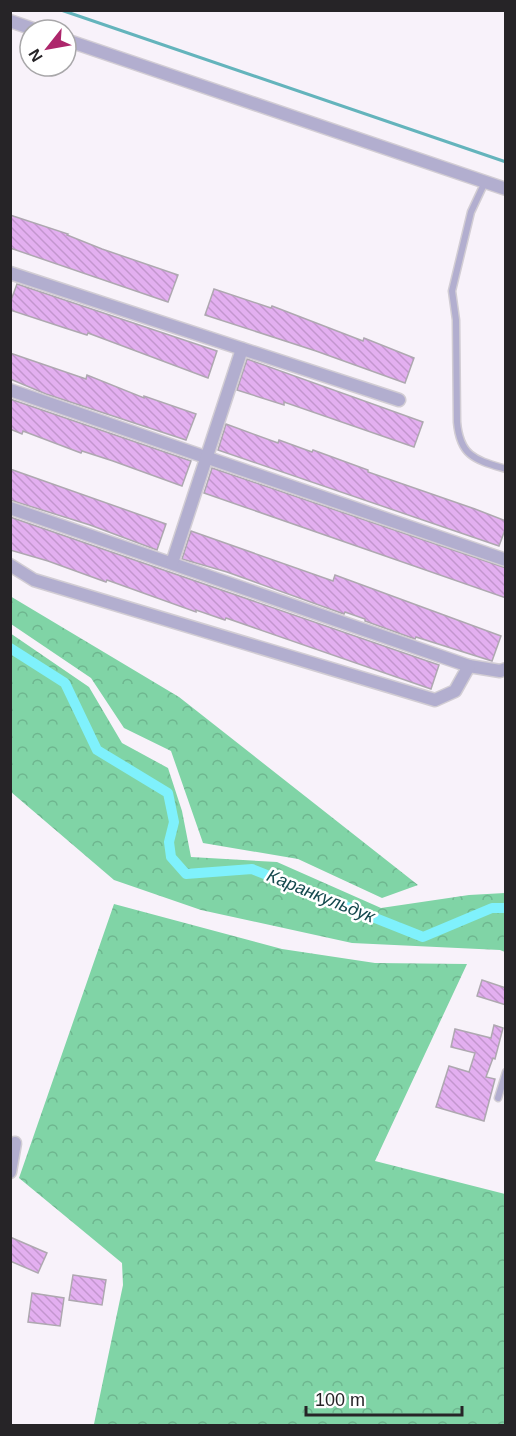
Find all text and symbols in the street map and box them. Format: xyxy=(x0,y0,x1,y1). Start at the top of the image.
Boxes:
north arrow xyxy=(18,18,78,78)
text: N xyxy=(25,46,46,65)
water label: Каранкульдук xyxy=(264,865,379,927)
scale bar xyxy=(306,1379,462,1417)
text: 100 m xyxy=(315,1390,365,1410)

